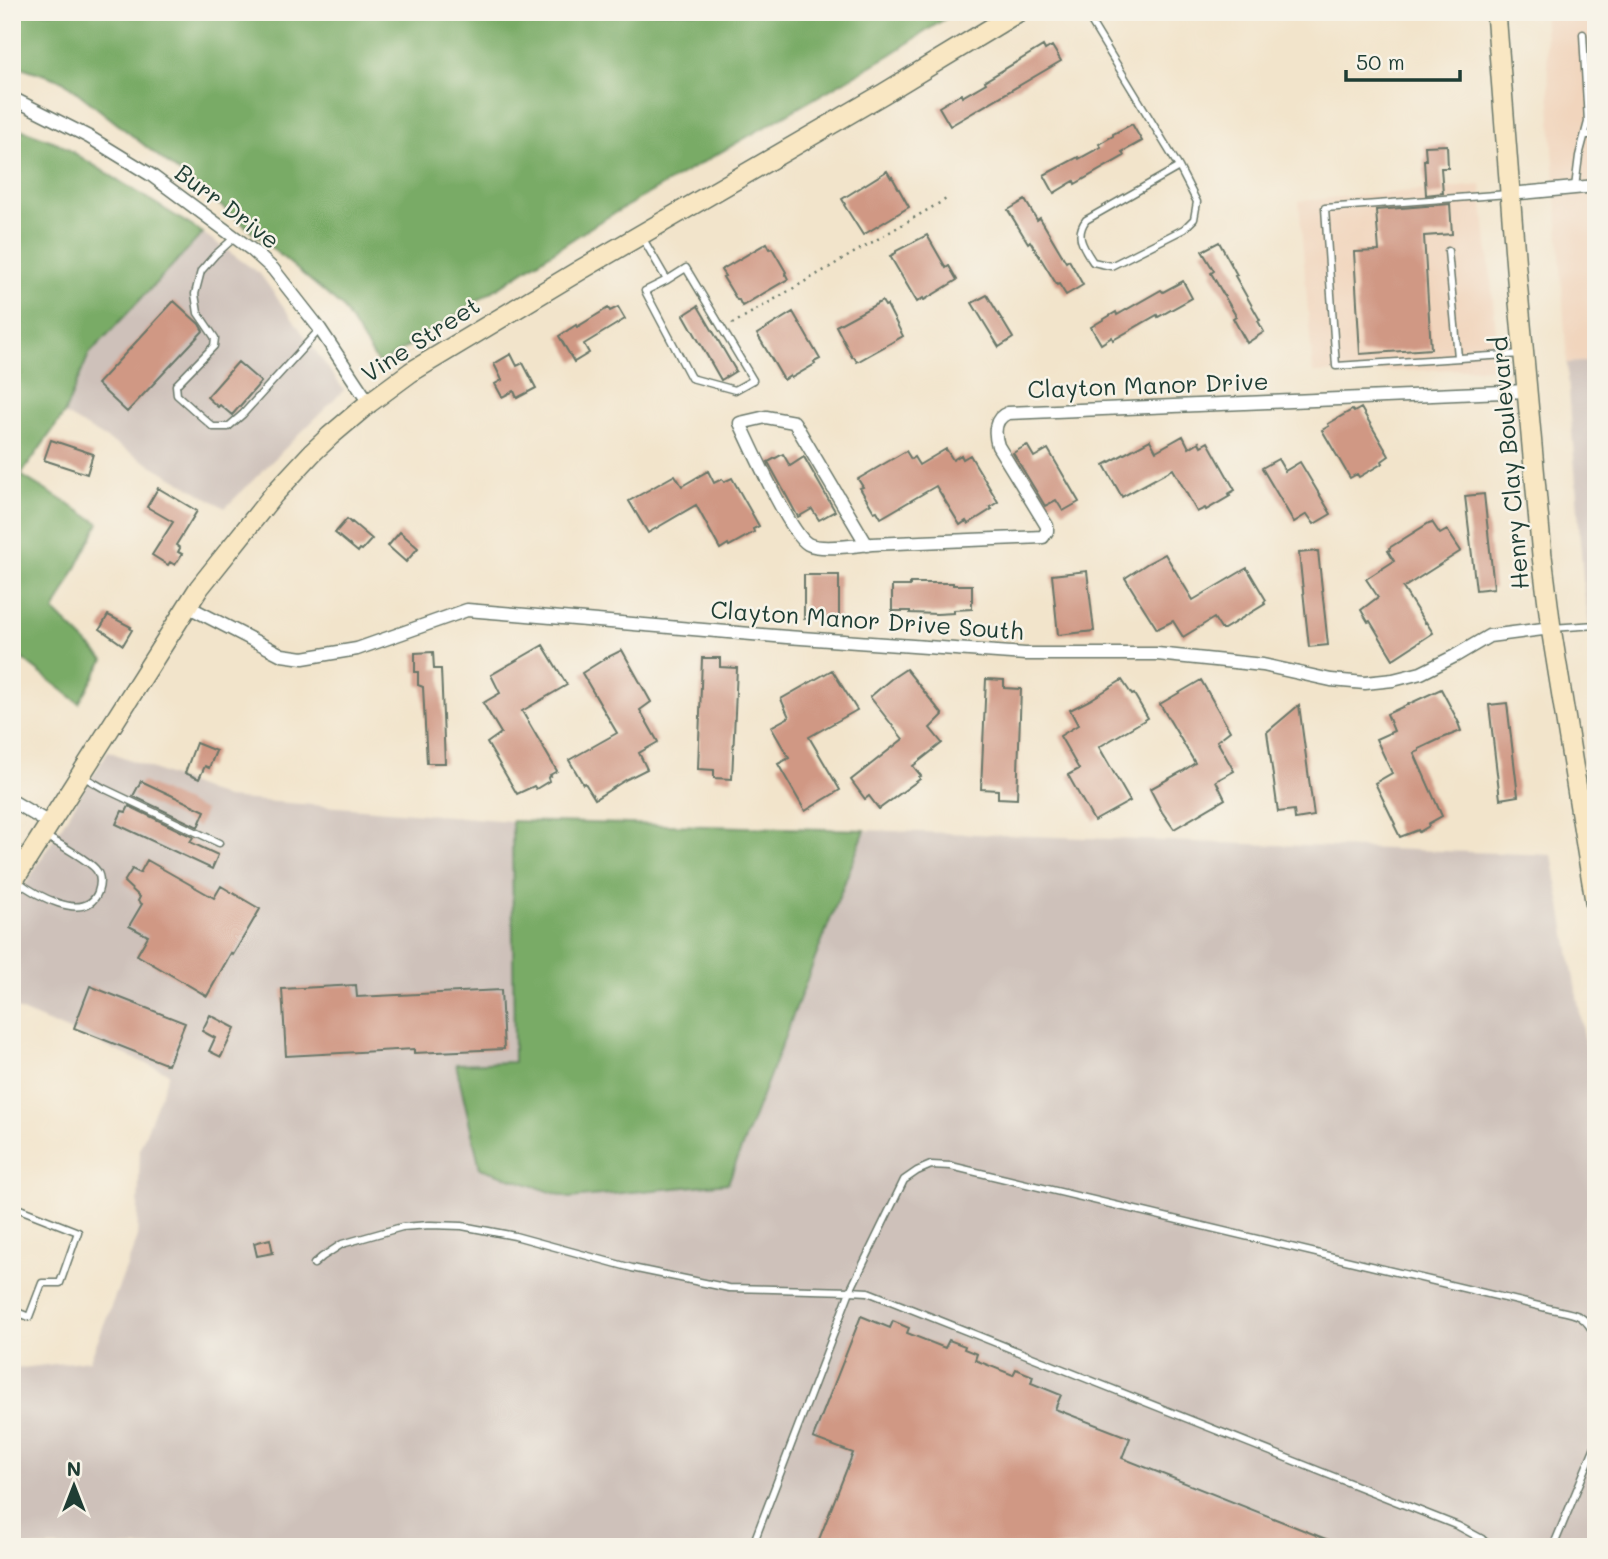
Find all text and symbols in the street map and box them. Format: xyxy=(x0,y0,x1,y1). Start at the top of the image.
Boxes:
scale bar xyxy=(1346,38,1459,82)
text: 50 m xyxy=(1356,48,1405,75)
street label: Burr Drive xyxy=(169,156,286,255)
street label: Vine Street xyxy=(355,289,485,389)
street label: Henry Clay Boulevard xyxy=(1482,335,1535,591)
street label: Clayton Manor Drive xyxy=(1027,365,1269,404)
street label: Clayton Manor Drive South xyxy=(709,593,1025,646)
north arrow xyxy=(38,1450,108,1520)
text: N xyxy=(67,1456,81,1481)

